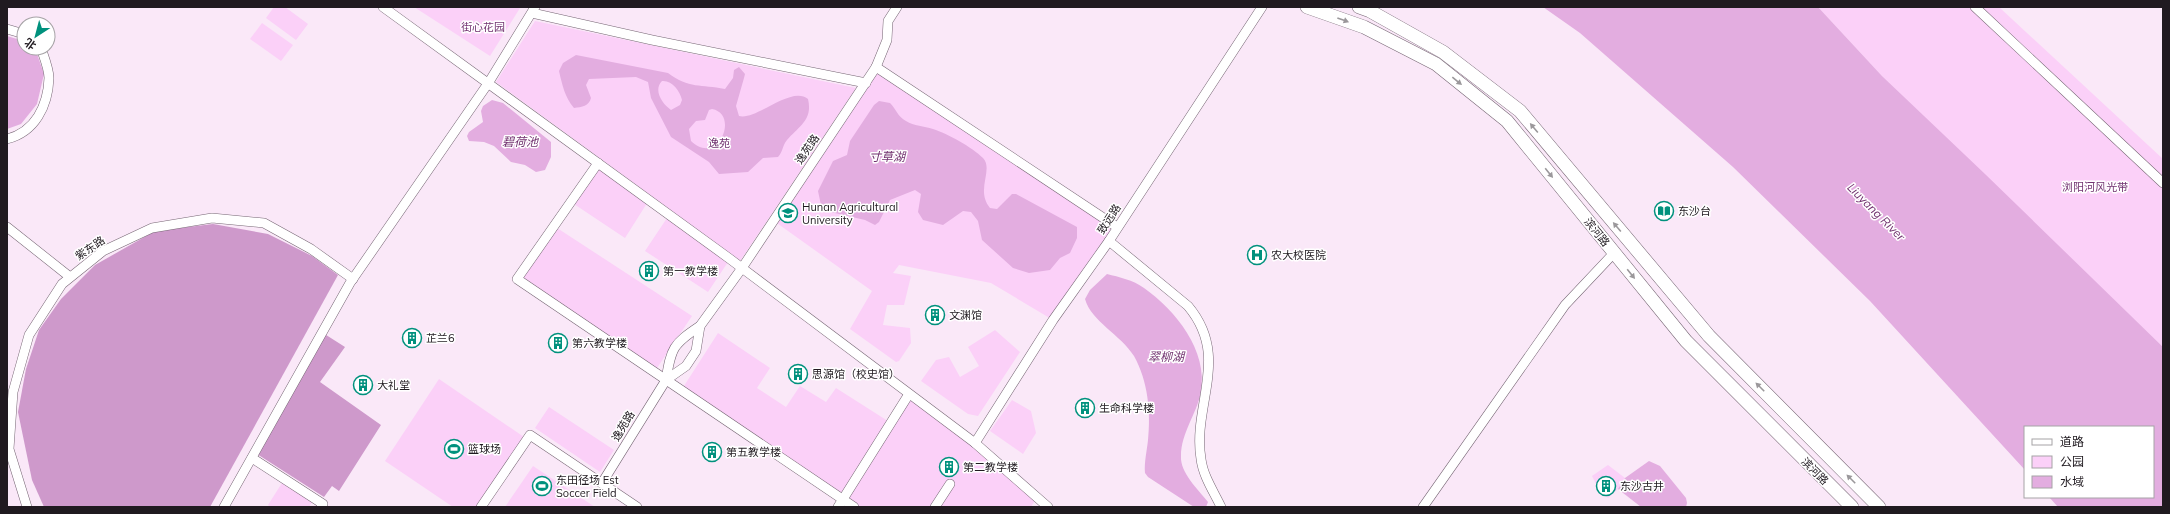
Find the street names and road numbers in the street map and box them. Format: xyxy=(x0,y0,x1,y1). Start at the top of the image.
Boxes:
street label: 逸苑路 xyxy=(792,131,822,167)
street label: 致远路 xyxy=(1094,201,1124,237)
street label: 滨河路 xyxy=(1581,215,1613,249)
street label: 紫东路 xyxy=(72,233,108,263)
street label: 逸苑路 xyxy=(609,408,637,444)
street label: 滨河路 xyxy=(1798,454,1832,488)

